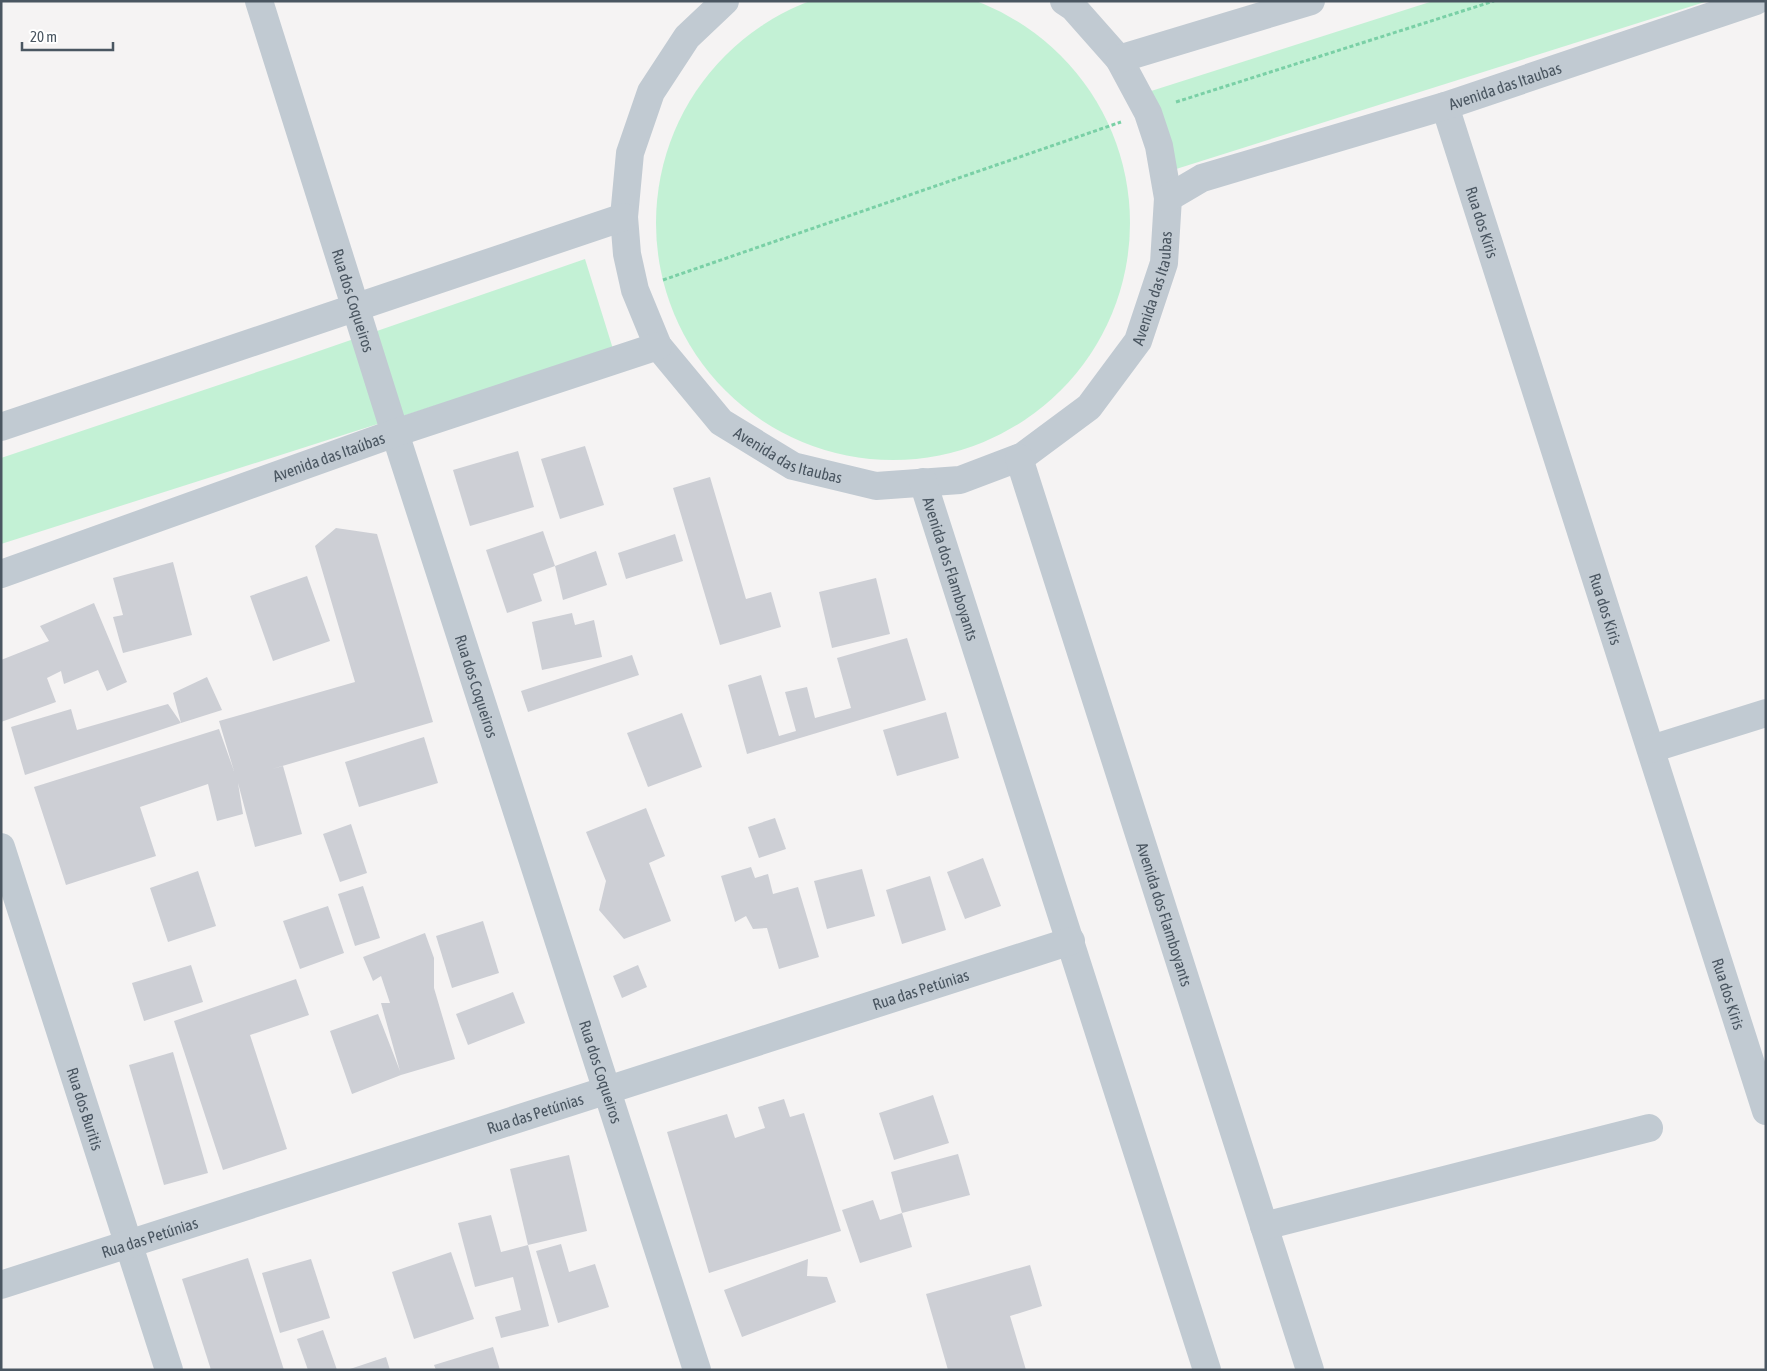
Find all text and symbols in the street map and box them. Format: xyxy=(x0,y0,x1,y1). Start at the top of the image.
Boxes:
scale bar xyxy=(22,20,114,52)
text: 20 m xyxy=(30,28,57,45)
street label: Avenida das Itaubas xyxy=(1446,58,1564,113)
street label: Rua dos Kiris xyxy=(1462,184,1502,261)
street label: Avenida das Itaubas xyxy=(1128,230,1175,347)
street label: Rua dos Coqueiros xyxy=(329,247,378,355)
street label: Avenida das Itaubas xyxy=(731,423,844,487)
street label: Avenida das Itaúbas xyxy=(270,428,387,485)
street label: Avenida dos Flamboyants xyxy=(919,495,982,643)
street label: Rua dos Kiris xyxy=(1586,571,1626,647)
street label: Rua dos Coqueiros xyxy=(452,632,502,740)
street label: Avenida dos Flamboyants xyxy=(1133,840,1196,989)
street label: Rua dos Kiris xyxy=(1709,956,1749,1032)
street label: Rua das Petúnias xyxy=(870,965,971,1013)
street label: Rua dos Coqueiros xyxy=(576,1018,626,1126)
street label: Rua dos Buritis xyxy=(63,1065,107,1153)
street label: Rua das Petúnias xyxy=(485,1089,586,1137)
street label: Rua das Petúnias xyxy=(99,1213,200,1261)

